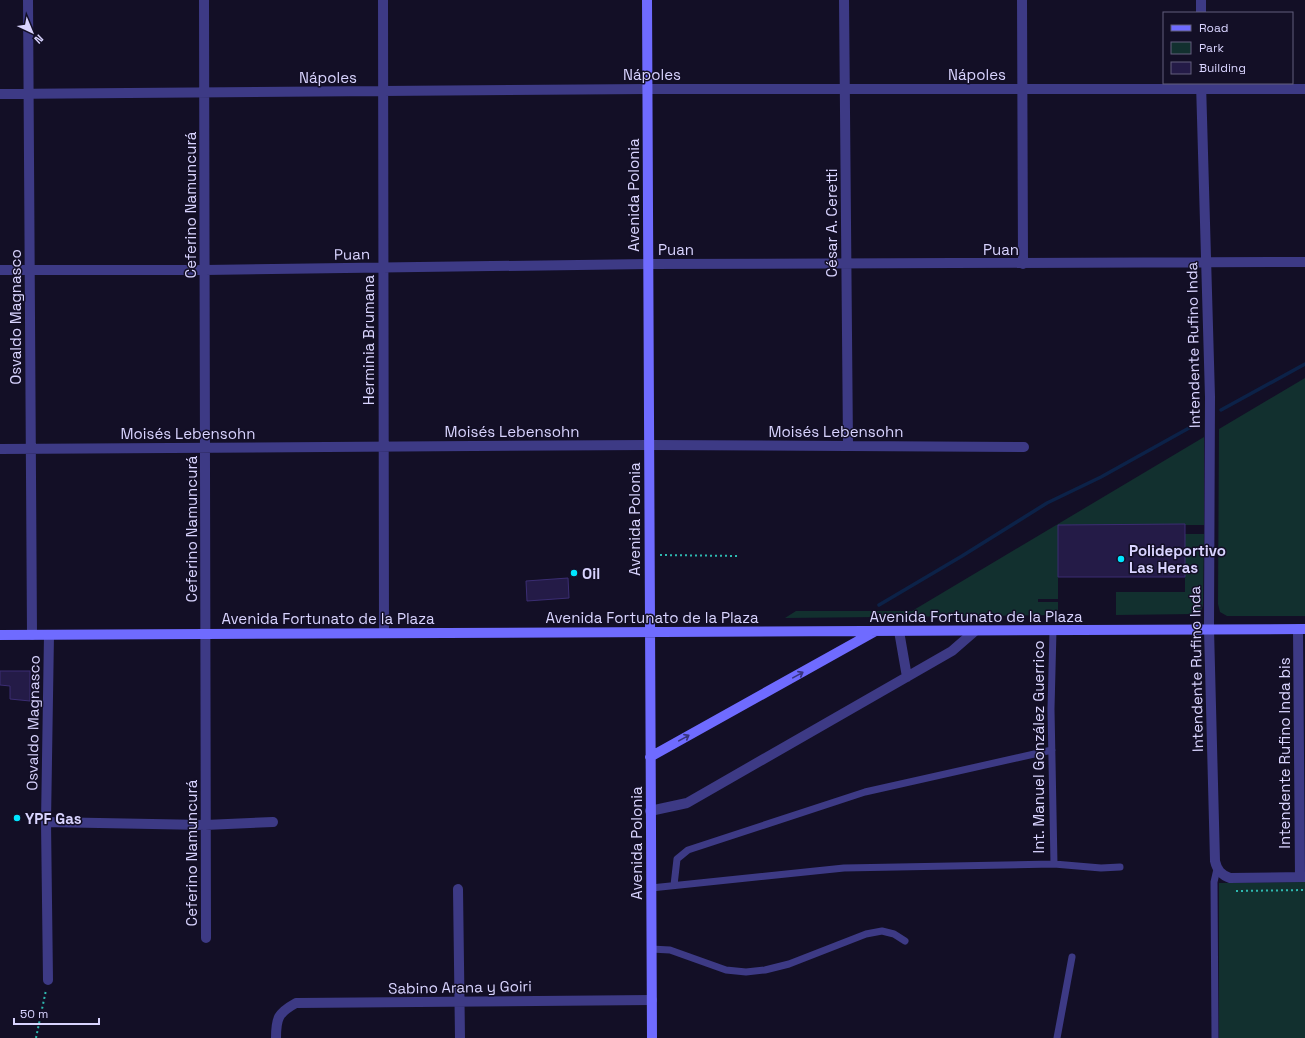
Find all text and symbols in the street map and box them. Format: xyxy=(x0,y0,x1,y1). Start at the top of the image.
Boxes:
north arrow xyxy=(12,12,52,52)
legend xyxy=(1163,12,1293,84)
text: Road xyxy=(1199,20,1228,36)
text: N xyxy=(31,32,46,47)
text: Park xyxy=(1199,40,1224,56)
text: Building xyxy=(1199,60,1246,76)
street label: Nápoles xyxy=(623,65,681,84)
street label: Nápoles xyxy=(948,65,1006,84)
street label: Nápoles xyxy=(299,68,357,87)
street label: Ceferino Namuncurá xyxy=(181,131,200,278)
street label: Avenida Polonia xyxy=(624,138,643,252)
street label: César A. Ceretti xyxy=(822,168,841,278)
street label: Puan xyxy=(658,240,694,259)
street label: Puan xyxy=(983,240,1019,259)
street label: Puan xyxy=(334,244,370,264)
street label: Osvaldo Magnasco xyxy=(6,249,25,385)
street label: Intendente Rufino Inda xyxy=(1182,261,1204,428)
street label: Herminia Brumana xyxy=(359,274,378,405)
street label: Moisés Lebensohn xyxy=(445,422,579,441)
street label: Moisés Lebensohn xyxy=(769,422,903,441)
street label: Moisés Lebensohn xyxy=(121,424,255,443)
street label: Ceferino Namuncurá xyxy=(182,455,201,602)
street label: Avenida Polonia xyxy=(625,462,644,576)
place label: Polideportivo Las Heras xyxy=(1129,541,1226,577)
marker: Polideportivo Las Heras xyxy=(1116,554,1126,564)
place label: Oil xyxy=(582,564,600,583)
marker: Oil xyxy=(569,568,579,578)
street label: Intendente Rufino Inda xyxy=(1185,585,1207,752)
street label: Avenida Fortunato de la Plaza xyxy=(869,607,1083,626)
street label: Avenida Fortunato de la Plaza xyxy=(545,608,759,627)
street label: Avenida Fortunato de la Plaza xyxy=(221,609,435,628)
street label: Int. Manuel González Guerrico xyxy=(1029,641,1048,853)
street label: Osvaldo Magnasco xyxy=(22,655,44,791)
street label: Intendente Rufino Inda bis xyxy=(1275,657,1294,849)
one-way arrow xyxy=(792,670,804,678)
one-way arrow xyxy=(678,733,690,741)
street label: Ceferino Namuncurá xyxy=(182,779,201,926)
street label: Avenida Polonia xyxy=(627,786,646,900)
place label: YPF Gas xyxy=(25,809,82,828)
marker: YPF Gas xyxy=(12,813,22,823)
street label: Sabino Arana y Goiri xyxy=(388,976,532,998)
scale bar xyxy=(14,1000,99,1026)
text: 50 m xyxy=(20,1006,48,1022)

